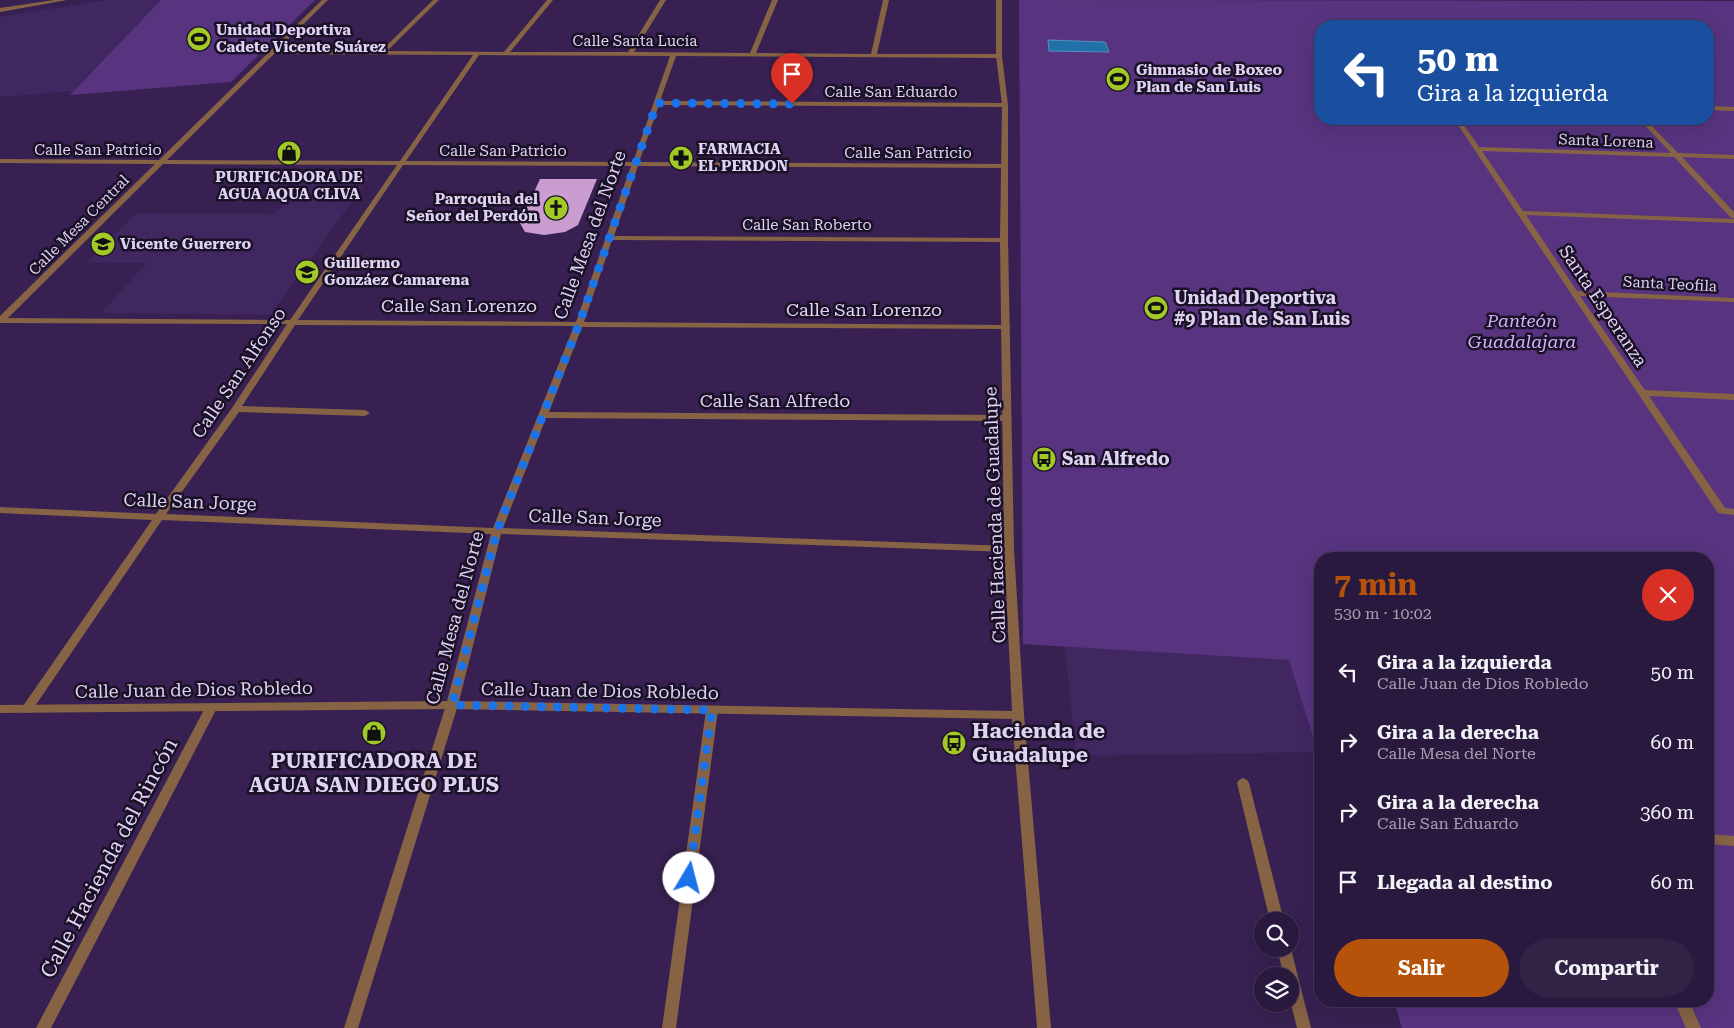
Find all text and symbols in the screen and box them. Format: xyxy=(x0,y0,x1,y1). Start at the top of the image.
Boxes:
place label: Unidad Deportiva Cadete Vicente Suárez xyxy=(216,21,386,56)
sports icon: Unidad Deportiva Cadete Vicente Suárez xyxy=(186,26,212,52)
street label: Calle Santa Lucía xyxy=(573,32,697,50)
text: 50 m xyxy=(1417,39,1499,80)
icon: left xyxy=(1334,40,1399,105)
pin xyxy=(771,53,813,104)
icon: arrive xyxy=(778,60,806,88)
place label: Gimnasio de Boxeo Plan de San Luis xyxy=(1136,61,1282,96)
sports icon: Gimnasio de Boxeo Plan de San Luis xyxy=(1105,66,1131,92)
text: Gira a la izquierda xyxy=(1417,81,1608,106)
street label: Calle San Eduardo xyxy=(825,83,957,101)
street label: Santa Lorena xyxy=(1558,130,1654,152)
shop icon: PURIFICADORA DE AGUA AQUA CLIVA xyxy=(276,140,302,166)
place label: FARMACIA EL PERDON xyxy=(698,140,788,175)
street label: Calle San Patricio xyxy=(34,141,162,159)
street label: Calle San Patricio xyxy=(439,142,567,160)
street label: Calle San Patricio xyxy=(844,144,972,162)
pharmacy icon: FARMACIA EL PERDON xyxy=(668,145,694,171)
street label: Calle Mesa del Norte xyxy=(549,147,630,322)
place label: PURIFICADORA DE AGUA AQUA CLIVA xyxy=(215,168,363,203)
street label: Calle Mesa Central xyxy=(25,171,133,279)
place label: Parroquia del Señor del Perdón xyxy=(406,190,538,225)
church icon: Parroquia del Señor del Perdón xyxy=(543,195,569,221)
street label: Calle San Roberto xyxy=(742,216,872,234)
school or university icon: Vicente Guerrero xyxy=(90,231,116,257)
place label: Vicente Guerrero xyxy=(120,235,251,253)
street label: Santa Esperanza xyxy=(1555,241,1652,371)
place label: Guillermo Gonzáez Camarena xyxy=(324,254,470,289)
school or university icon: Guillermo Gonzáez Camarena xyxy=(294,259,320,285)
street label: Santa Teofila xyxy=(1623,273,1717,295)
place label: Unidad Deportiva #9 Plan de San Luis xyxy=(1174,287,1350,329)
street label: Calle San Lorenzo xyxy=(381,295,537,316)
sports icon: Unidad Deportiva #9 Plan de San Luis xyxy=(1143,295,1169,321)
street label: Calle San Lorenzo xyxy=(786,299,942,320)
street label: Calle San Alfonso xyxy=(187,303,290,442)
park label: Panteón Guadalajara xyxy=(1468,310,1576,352)
street label: Calle Hacienda de Guadalupe xyxy=(980,386,1009,644)
street label: Calle San Alfredo xyxy=(700,390,850,411)
bus stop icon: San Alfredo xyxy=(1031,446,1057,472)
place label: San Alfredo xyxy=(1062,448,1170,469)
street label: Calle San Jorge xyxy=(123,489,257,514)
street label: Calle San Jorge xyxy=(528,505,662,530)
street label: Calle Mesa del Norte xyxy=(421,529,488,707)
text: 7 min xyxy=(1334,567,1417,602)
button: close xyxy=(1642,569,1694,621)
text: 530 m · 10:02 xyxy=(1334,604,1432,623)
text: Gira a la izquierda xyxy=(1377,651,1552,674)
icon: left xyxy=(1334,658,1362,686)
text: 50 m xyxy=(1651,661,1694,684)
text: Calle Juan de Dios Robledo xyxy=(1377,674,1589,693)
street label: Calle Juan de Dios Robledo xyxy=(75,677,313,702)
street label: Calle Juan de Dios Robledo xyxy=(481,678,719,703)
place label: Hacienda de Guadalupe xyxy=(972,719,1105,767)
shop icon: PURIFICADORA DE AGUA SAN DIEGO PLUS xyxy=(361,720,387,746)
text: Gira a la derecha xyxy=(1377,721,1539,744)
icon: right xyxy=(1334,728,1362,756)
bus stop icon: Hacienda de Guadalupe xyxy=(941,730,967,756)
text: 60 m xyxy=(1651,731,1694,754)
street label: Calle Hacienda del Rincón xyxy=(35,734,183,982)
text: Calle Mesa del Norte xyxy=(1377,744,1536,763)
place label: PURIFICADORA DE AGUA SAN DIEGO PLUS xyxy=(249,749,499,797)
text: Gira a la derecha xyxy=(1377,791,1539,814)
icon: right xyxy=(1334,798,1362,826)
text: 360 m xyxy=(1640,801,1694,824)
text: Calle San Eduardo xyxy=(1377,814,1519,833)
position arrow xyxy=(662,851,714,903)
icon: arrive xyxy=(1334,868,1362,896)
text: Llegada al destino xyxy=(1377,871,1553,894)
text: 60 m xyxy=(1651,871,1694,894)
map controls xyxy=(1254,912,1299,1012)
button: search xyxy=(1254,912,1299,957)
button: Salir xyxy=(1334,939,1509,997)
button: Compartir xyxy=(1519,939,1694,997)
button: layers xyxy=(1254,967,1299,1012)

